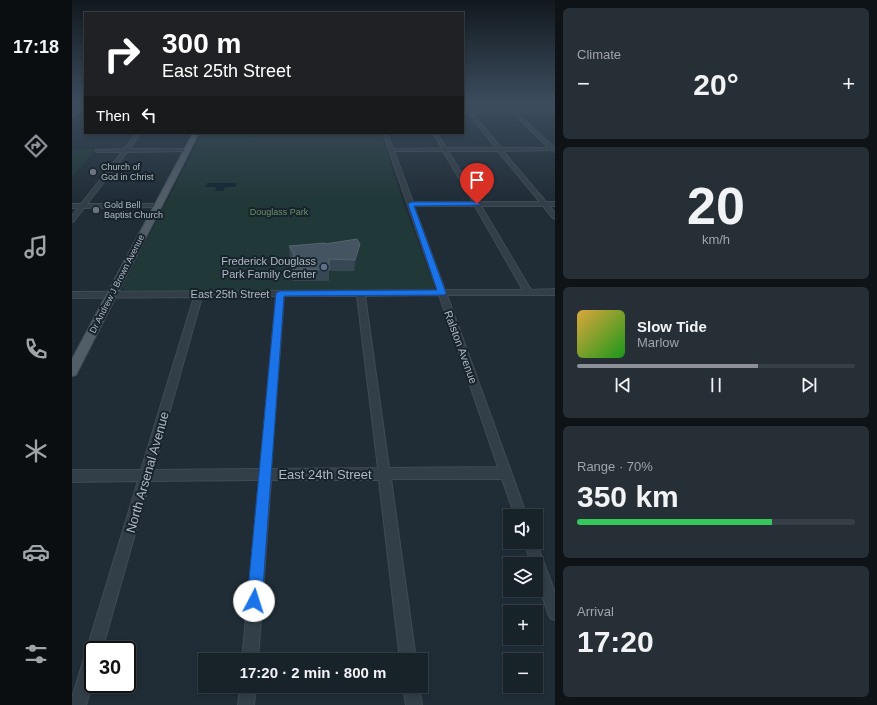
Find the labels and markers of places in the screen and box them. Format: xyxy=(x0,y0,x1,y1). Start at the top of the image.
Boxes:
place label: Church of God in Christ xyxy=(101,162,154,182)
pin xyxy=(460,163,494,204)
marker: Church of God in Christ xyxy=(88,167,98,177)
place label: Gold Bell Baptist Church xyxy=(104,200,163,220)
marker: Gold Bell Baptist Church xyxy=(91,205,101,215)
place label: Frederick Douglass Park Family Center xyxy=(221,255,316,280)
marker: Frederick Douglass Park Family Center xyxy=(319,262,329,272)

